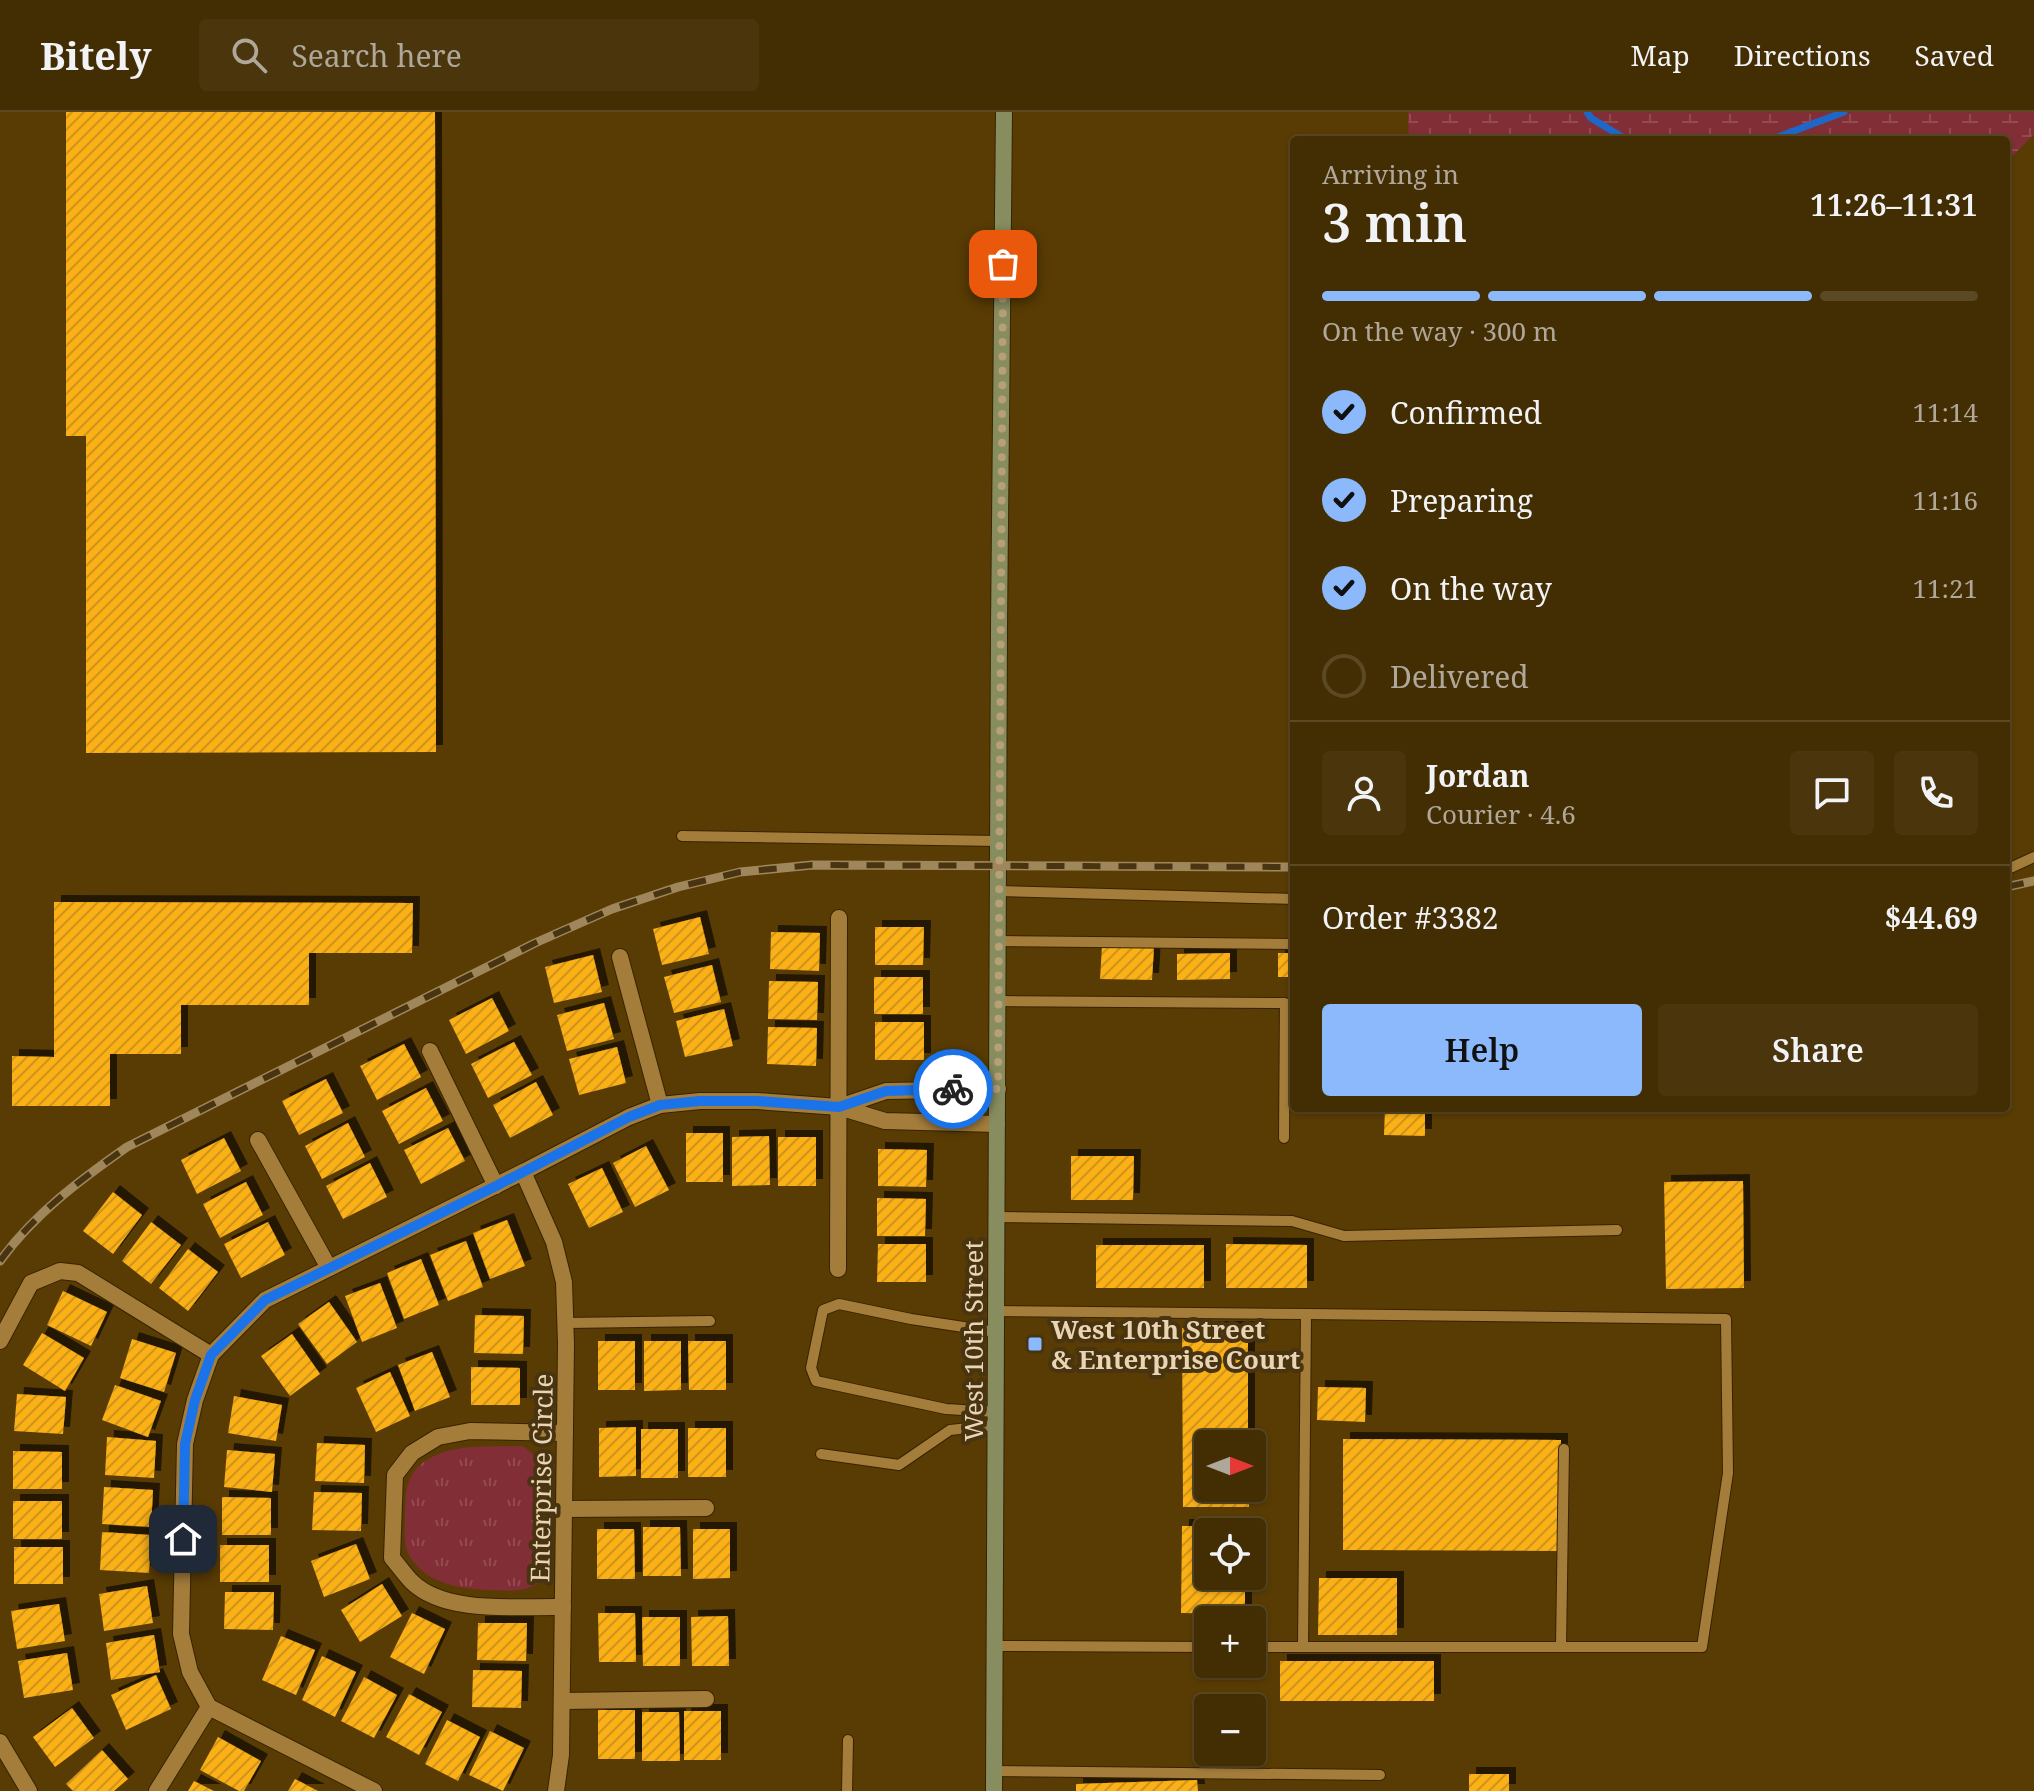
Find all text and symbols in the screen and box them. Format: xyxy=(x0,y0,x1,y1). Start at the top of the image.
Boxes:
search box xyxy=(199,19,759,91)
text: Bitely xyxy=(40,29,151,81)
icon: search xyxy=(227,33,271,77)
text: Search here xyxy=(291,35,462,76)
text: Map xyxy=(1630,36,1690,74)
text: Directions xyxy=(1734,36,1871,74)
text: Saved xyxy=(1915,36,1994,74)
text: Arriving in xyxy=(1322,156,1459,192)
text: 11:26–11:31 xyxy=(1810,184,1978,225)
text: 3 min xyxy=(1322,186,1467,257)
pin xyxy=(969,230,1037,298)
icon: bag xyxy=(981,242,1025,286)
text: On the way · 300 m xyxy=(1322,313,1557,349)
icon: check xyxy=(1322,390,1366,434)
text: Confirmed xyxy=(1390,392,1542,433)
text: 11:14 xyxy=(1912,394,1978,430)
icon: check xyxy=(1322,478,1366,522)
text: Preparing xyxy=(1390,480,1533,521)
text: 11:16 xyxy=(1912,482,1978,518)
icon: check xyxy=(1322,566,1366,610)
text: On the way xyxy=(1390,568,1552,609)
text: 11:21 xyxy=(1912,570,1978,606)
text: Delivered xyxy=(1390,656,1529,697)
button: person xyxy=(1322,751,1406,835)
button: chat xyxy=(1790,751,1874,835)
button: phone xyxy=(1894,751,1978,835)
text: Jordan xyxy=(1426,755,1529,796)
text: Courier · 4.6 xyxy=(1426,796,1576,832)
text: Order #3382 xyxy=(1322,897,1499,938)
text: $44.69 xyxy=(1884,897,1978,938)
button: Help xyxy=(1322,1004,1642,1096)
button: Share xyxy=(1658,1004,1978,1096)
courier xyxy=(913,1049,993,1129)
icon: bike xyxy=(931,1067,975,1111)
street label: West 10th Street xyxy=(955,1240,991,1442)
place label: West 10th Street & Enterprise Court xyxy=(1051,1311,1301,1377)
marker: West 10th Street & Enterprise Court xyxy=(1026,1335,1044,1353)
street label: Enterprise Circle xyxy=(521,1373,561,1583)
north arrow xyxy=(1194,1430,1266,1502)
map controls xyxy=(1194,1430,1266,1766)
pin xyxy=(149,1505,217,1573)
icon: home xyxy=(161,1517,205,1561)
button: locate xyxy=(1194,1518,1266,1590)
button: + xyxy=(1194,1606,1266,1678)
button: − xyxy=(1194,1694,1266,1766)

